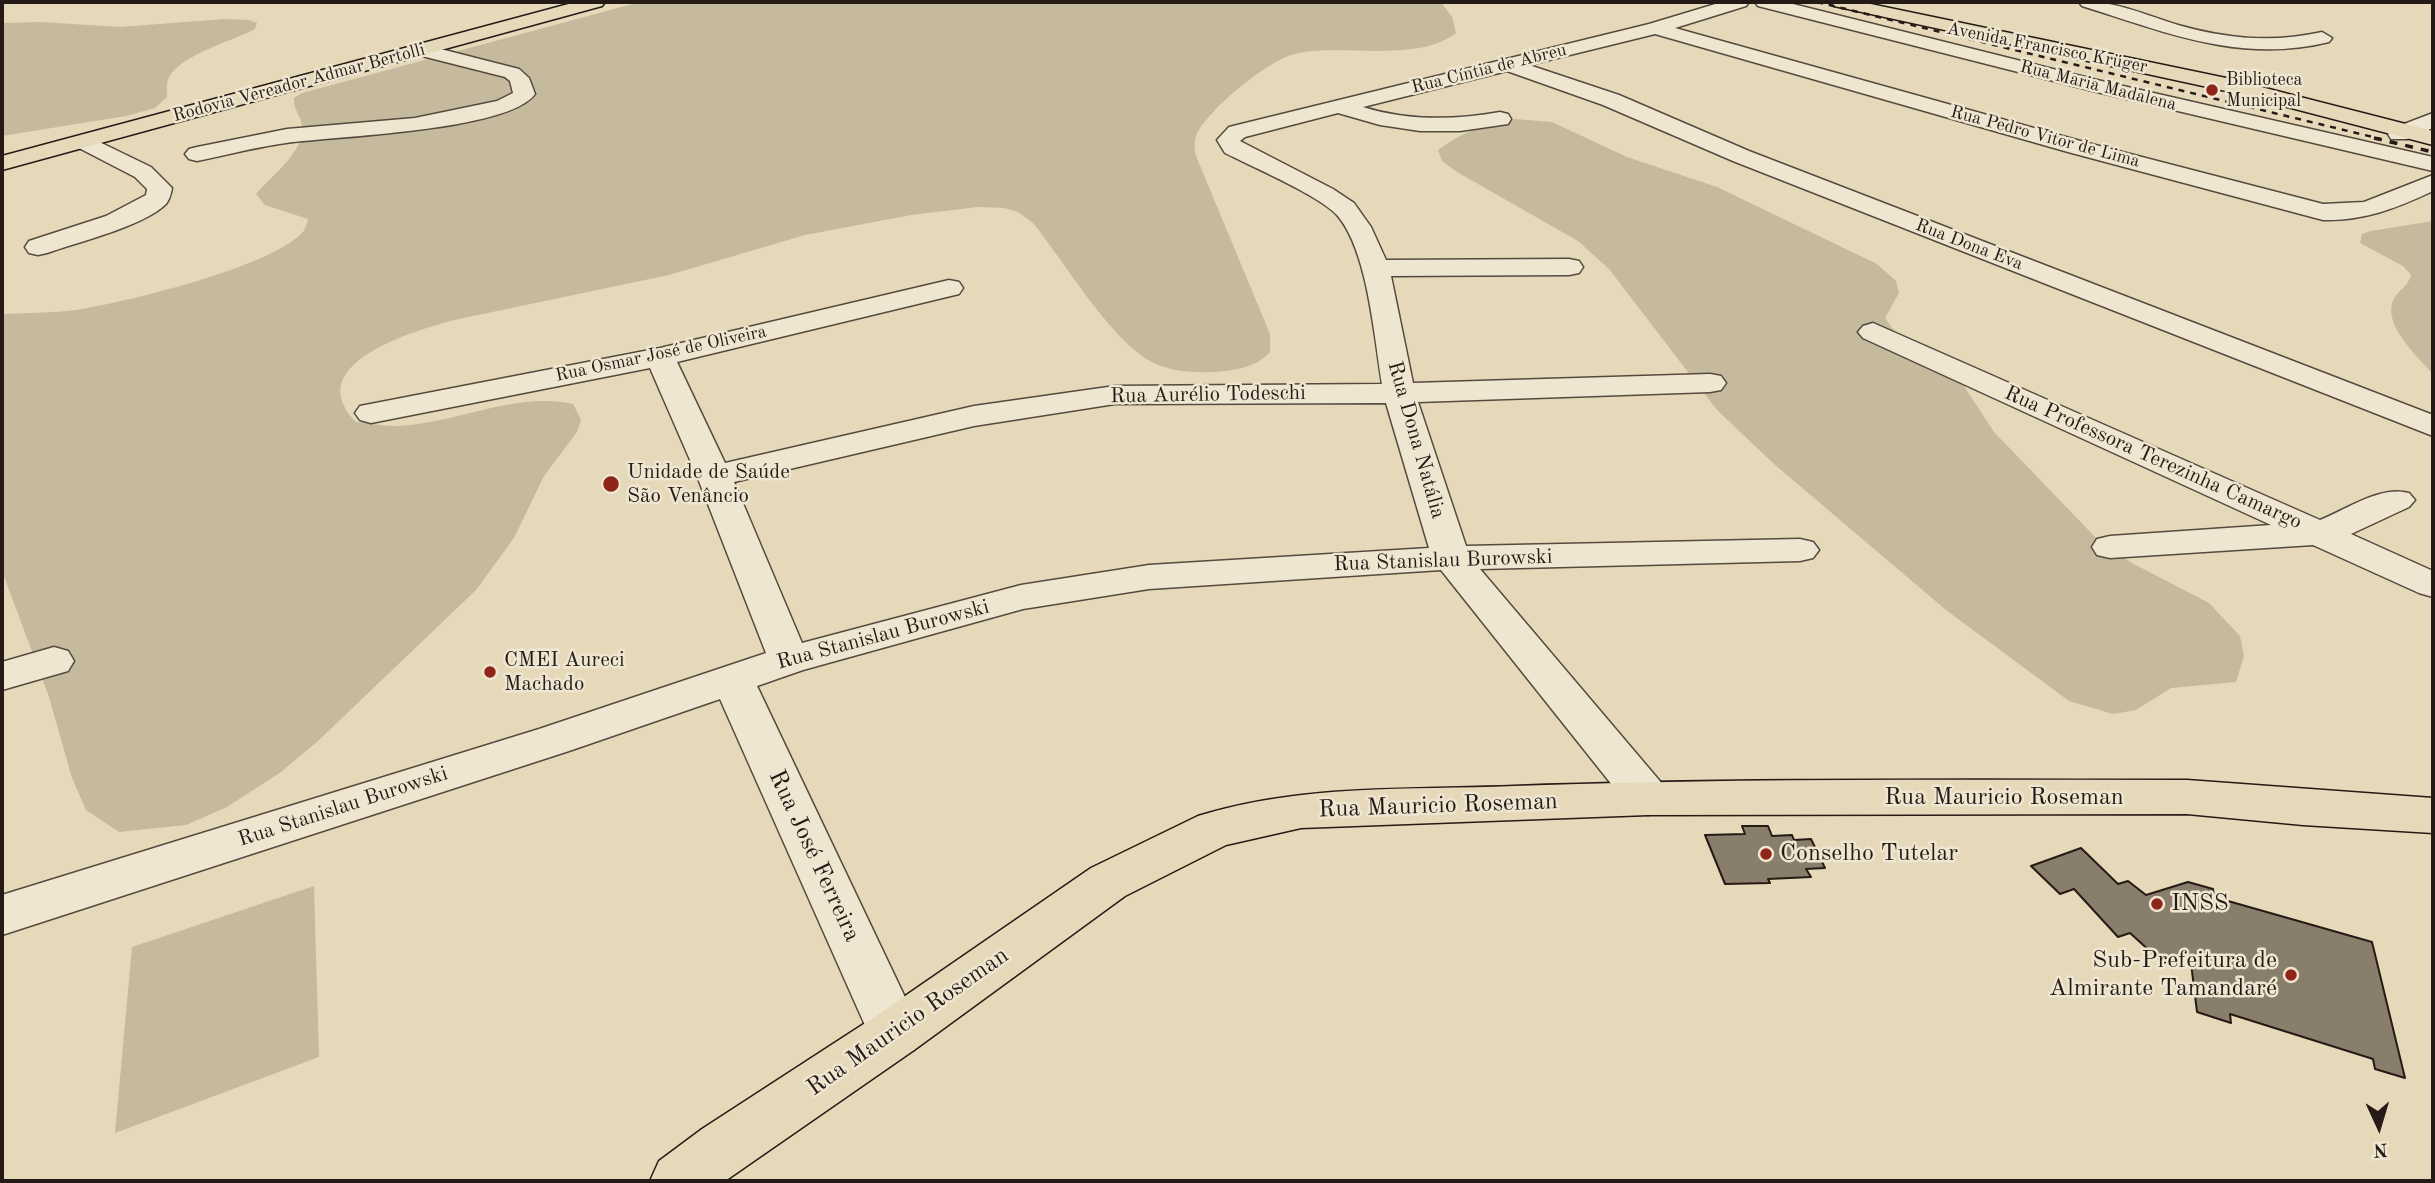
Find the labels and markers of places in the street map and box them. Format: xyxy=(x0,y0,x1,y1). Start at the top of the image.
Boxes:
place label: Biblioteca Municipal xyxy=(2226,69,2302,112)
marker: Biblioteca Municipal xyxy=(2204,82,2220,98)
place label: Unidade de Saúde São Venâncio xyxy=(627,459,790,509)
marker: Unidade de Saúde São Venâncio xyxy=(601,474,621,494)
place label: CMEI Aureci Machado xyxy=(504,647,625,697)
marker: CMEI Aureci Machado xyxy=(482,664,498,680)
place label: Conselho Tutelar xyxy=(1780,840,1958,868)
marker: Conselho Tutelar xyxy=(1758,846,1774,862)
place label: INSS xyxy=(2171,890,2229,918)
marker: INSS xyxy=(2149,896,2165,912)
place label: Sub-Prefeitura de Almirante Tamandaré xyxy=(2049,947,2277,1003)
marker: Sub-Prefeitura de Almirante Tamandaré xyxy=(2283,967,2299,983)

